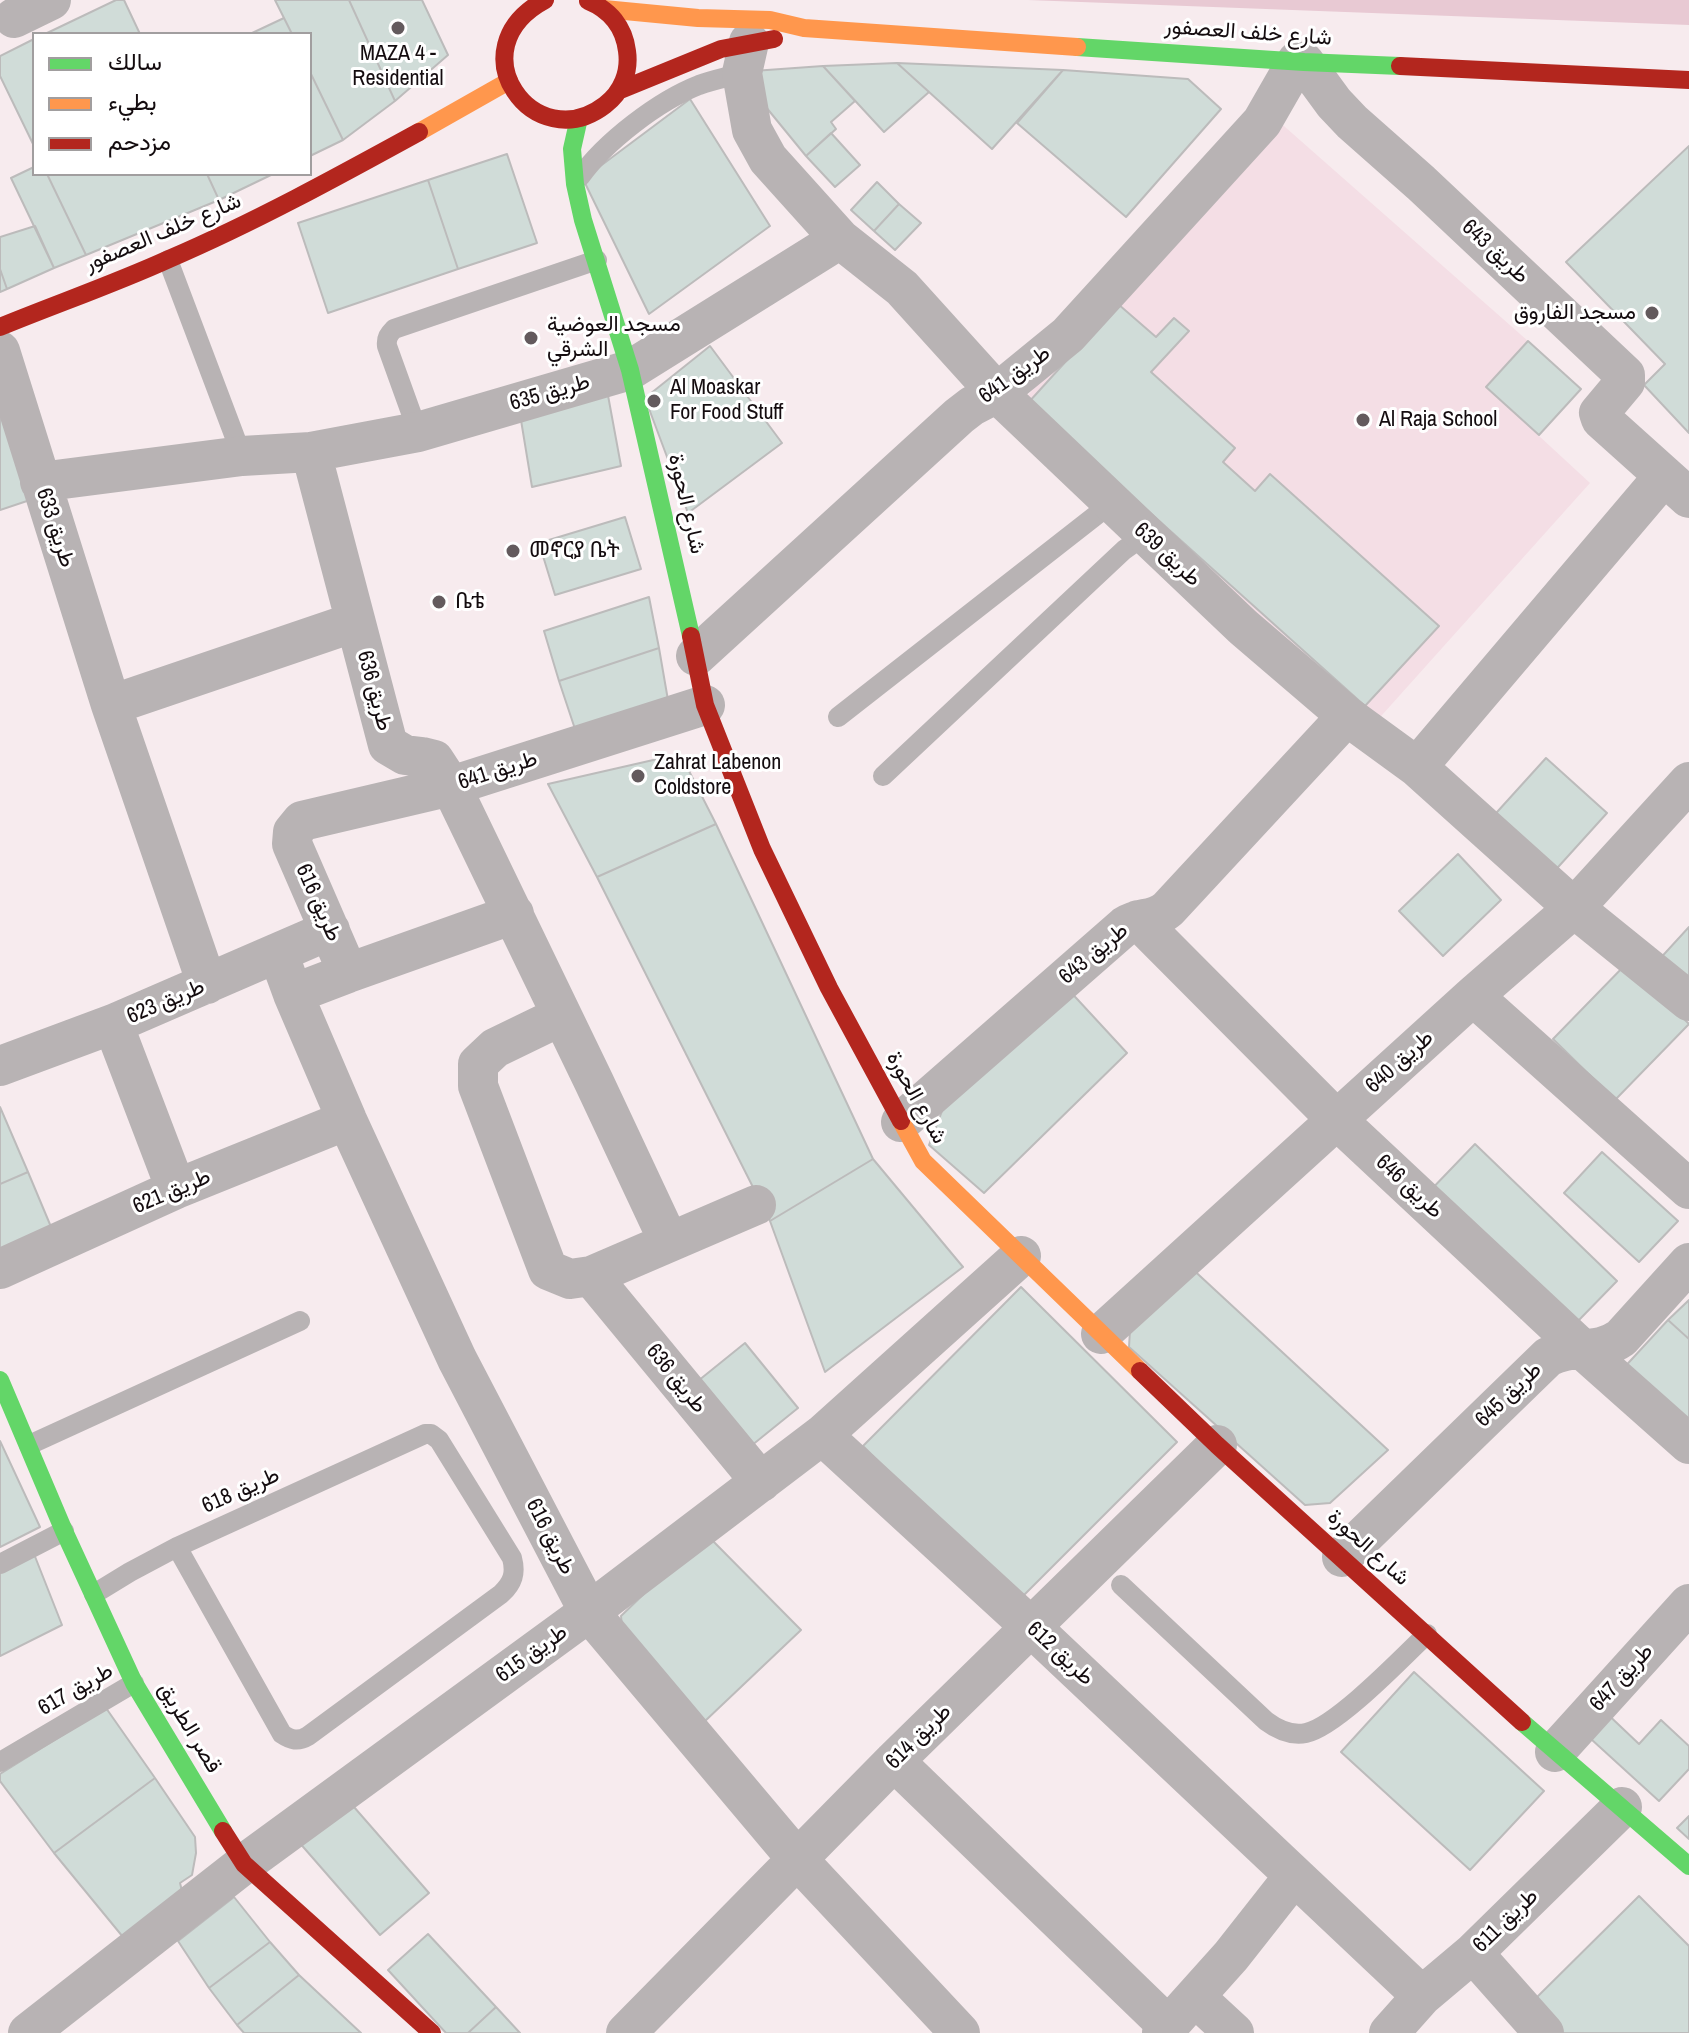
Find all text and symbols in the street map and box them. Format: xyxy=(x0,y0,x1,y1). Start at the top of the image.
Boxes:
street label: شارع خلف العصفور xyxy=(1163,14,1333,52)
marker: MAZA 4 - Residential xyxy=(389,19,407,37)
legend xyxy=(32,32,312,176)
place label: MAZA 4 - Residential xyxy=(352,41,444,92)
text: سالك xyxy=(108,45,162,77)
text: بطيء xyxy=(108,85,157,117)
text: مزدحم xyxy=(108,125,171,157)
street label: شارع خلف العصفور xyxy=(81,188,245,278)
street label: طريق 643 xyxy=(1456,214,1534,290)
place label: مسجد الفاروق xyxy=(1514,300,1636,326)
marker: مسجد الفاروق xyxy=(1643,304,1661,322)
place label: مسجد العوضية الشرقي xyxy=(547,312,681,364)
marker: مسجد العوضية الشرقي xyxy=(522,329,540,347)
street label: طريق 641 xyxy=(974,340,1056,410)
street label: طريق 635 xyxy=(507,369,593,417)
place label: Al Moaskar For Food Stuff xyxy=(670,375,783,426)
marker: Al Moaskar For Food Stuff xyxy=(645,392,663,410)
place label: Al Raja School xyxy=(1379,407,1497,433)
marker: Al Raja School xyxy=(1354,411,1372,429)
street label: شارع الحورة xyxy=(662,452,710,556)
street label: طريق 633 xyxy=(30,485,80,571)
street label: طريق 639 xyxy=(1128,517,1206,593)
place label: መኖርያ ቤት xyxy=(529,538,620,564)
marker: መኖርያ ቤት xyxy=(504,542,522,560)
place label: ቤቴ xyxy=(455,589,484,615)
marker: ቤቴ xyxy=(430,593,448,611)
street label: طريق 636 xyxy=(351,648,397,734)
street label: طريق 641 xyxy=(455,746,541,796)
place label: Zahrat Labenon Coldstore xyxy=(654,750,781,802)
marker: Zahrat Labenon Coldstore xyxy=(629,767,647,785)
street label: طريق 616 xyxy=(289,860,347,946)
street label: طريق 643 xyxy=(1054,918,1134,990)
street label: طريق 623 xyxy=(123,974,209,1030)
street label: طريق 640 xyxy=(1361,1025,1439,1099)
street label: شارع الحورة xyxy=(880,1047,952,1149)
street label: طريق 646 xyxy=(1370,1149,1448,1225)
street label: طريق 621 xyxy=(129,1164,215,1220)
street label: طريق 636 xyxy=(640,1339,712,1419)
street label: طريق 645 xyxy=(1470,1357,1548,1433)
street label: طريق 618 xyxy=(198,1462,284,1520)
street label: طريق 616 xyxy=(520,1495,580,1579)
street label: شارع الحورة xyxy=(1321,1504,1415,1592)
street label: طريق 612 xyxy=(1021,1616,1099,1692)
street label: طريق 615 xyxy=(491,1619,573,1689)
street label: طريق 647 xyxy=(1585,1639,1659,1717)
street label: طريق 617 xyxy=(34,1658,118,1722)
street label: قصر الطريق xyxy=(152,1678,226,1778)
street label: طريق 614 xyxy=(881,1699,957,1775)
street label: طريق 611 xyxy=(1468,1884,1544,1958)

